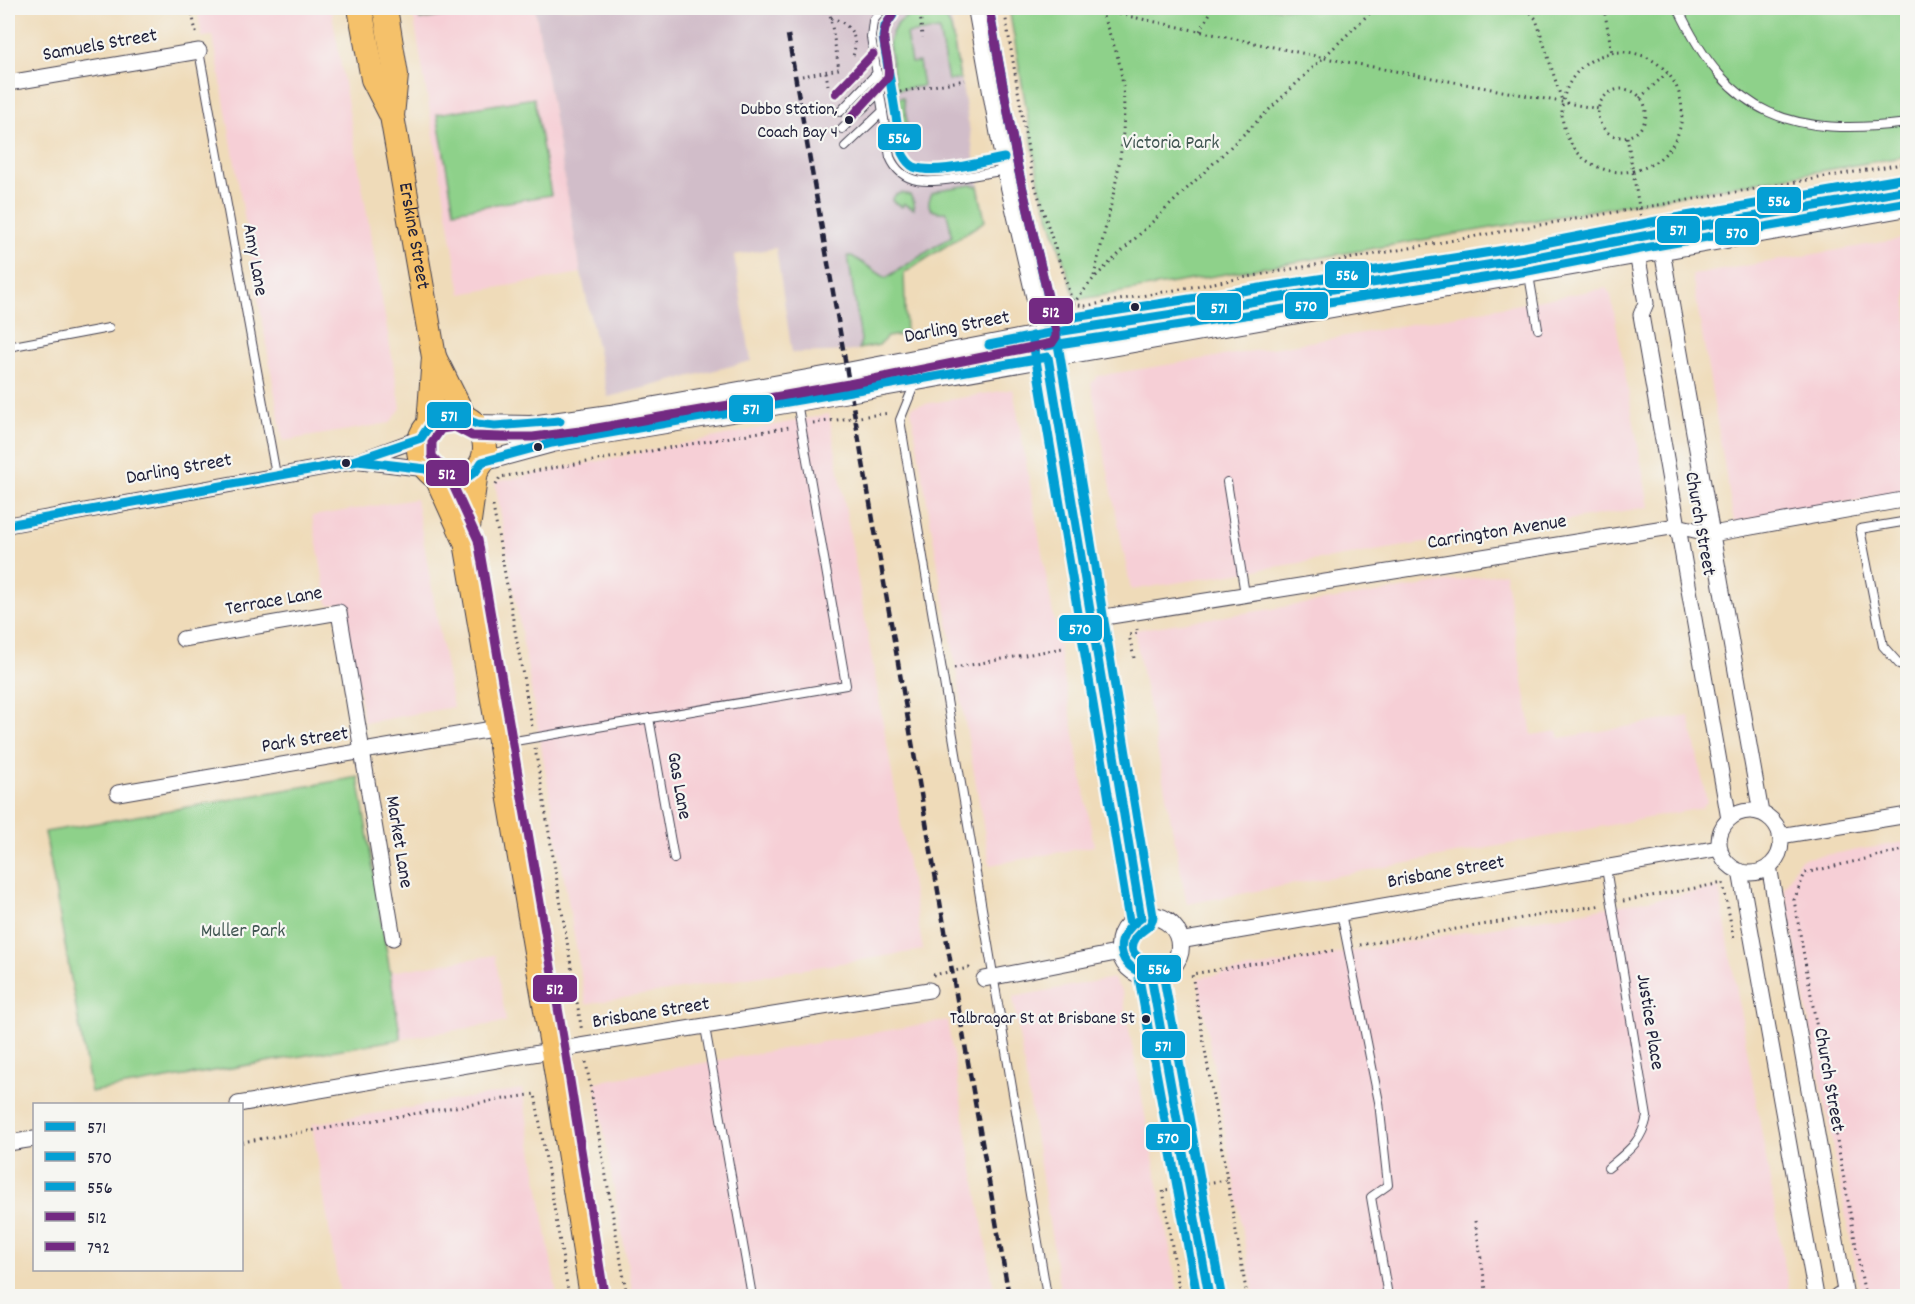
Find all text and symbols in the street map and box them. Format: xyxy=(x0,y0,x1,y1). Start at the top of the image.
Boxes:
street label: Samuels Street xyxy=(41,22,159,70)
place label: Dubbo Station, Coach Bay 4 xyxy=(741,98,838,146)
marker: Dubbo Station, Coach Bay 4 xyxy=(843,114,855,126)
line badge: 556 xyxy=(877,123,922,151)
text: 556 xyxy=(888,128,910,151)
park label: Victoria Park xyxy=(1123,130,1219,158)
street label: Erskine Street xyxy=(390,180,436,292)
line badge: 556 xyxy=(1756,186,1802,214)
text: 556 xyxy=(1768,191,1790,214)
line badge: 571 xyxy=(1656,215,1701,244)
line badge: 570 xyxy=(1714,217,1760,246)
text: 571 xyxy=(1669,220,1687,243)
street label: Amy Lane xyxy=(234,222,274,299)
text: 570 xyxy=(1726,223,1748,246)
line badge: 556 xyxy=(1324,260,1370,289)
text: 556 xyxy=(1336,265,1358,288)
line badge: 570 xyxy=(1284,291,1329,320)
line badge: 571 xyxy=(1196,292,1242,321)
text: 570 xyxy=(1295,296,1317,319)
line badge: 512 xyxy=(1028,297,1074,325)
text: 571 xyxy=(1210,298,1228,321)
unlabelled marker xyxy=(1129,301,1141,313)
text: 512 xyxy=(1042,302,1060,325)
street label: Darling Street xyxy=(902,304,1012,352)
line badge: 571 xyxy=(728,394,774,423)
text: 571 xyxy=(742,399,760,422)
line badge: 571 xyxy=(426,401,472,429)
text: 571 xyxy=(440,406,458,429)
unlabelled marker xyxy=(532,441,544,453)
street label: Darling Street xyxy=(124,447,234,493)
unlabelled marker xyxy=(340,457,352,469)
line badge: 512 xyxy=(425,459,470,487)
text: 512 xyxy=(438,464,456,487)
street label: Church Street xyxy=(1676,470,1722,578)
street label: Carrington Avenue xyxy=(1425,508,1569,558)
street label: Terrace Lane xyxy=(223,580,325,624)
line badge: 570 xyxy=(1058,614,1103,642)
text: 570 xyxy=(1069,619,1091,642)
street label: Park Street xyxy=(260,720,350,762)
street label: Gas Lane xyxy=(658,750,698,822)
street label: Market Lane xyxy=(377,794,419,890)
street label: Brisbane Street xyxy=(1385,849,1507,897)
park label: Muller Park xyxy=(201,918,285,946)
line badge: 556 xyxy=(1136,954,1182,983)
text: 556 xyxy=(1148,959,1170,982)
street label: Justice Place xyxy=(1628,972,1670,1072)
line badge: 512 xyxy=(532,974,578,1003)
text: 512 xyxy=(546,979,564,1002)
street label: Brisbane Street xyxy=(590,991,712,1037)
place label: Talbragar St at Brisbane St xyxy=(950,1007,1135,1032)
marker: Talbragar St at Brisbane St xyxy=(1140,1013,1152,1025)
street label: Church Street xyxy=(1805,1026,1851,1134)
line badge: 571 xyxy=(1141,1030,1186,1059)
text: 571 xyxy=(1154,1036,1172,1059)
legend xyxy=(33,1103,243,1271)
text: 571 xyxy=(87,1117,106,1142)
line badge: 570 xyxy=(1145,1123,1191,1151)
text: 570 xyxy=(1157,1128,1179,1151)
text: 570 xyxy=(87,1147,112,1172)
text: 556 xyxy=(87,1177,113,1202)
text: 512 xyxy=(87,1207,107,1232)
text: 792 xyxy=(87,1237,110,1262)

